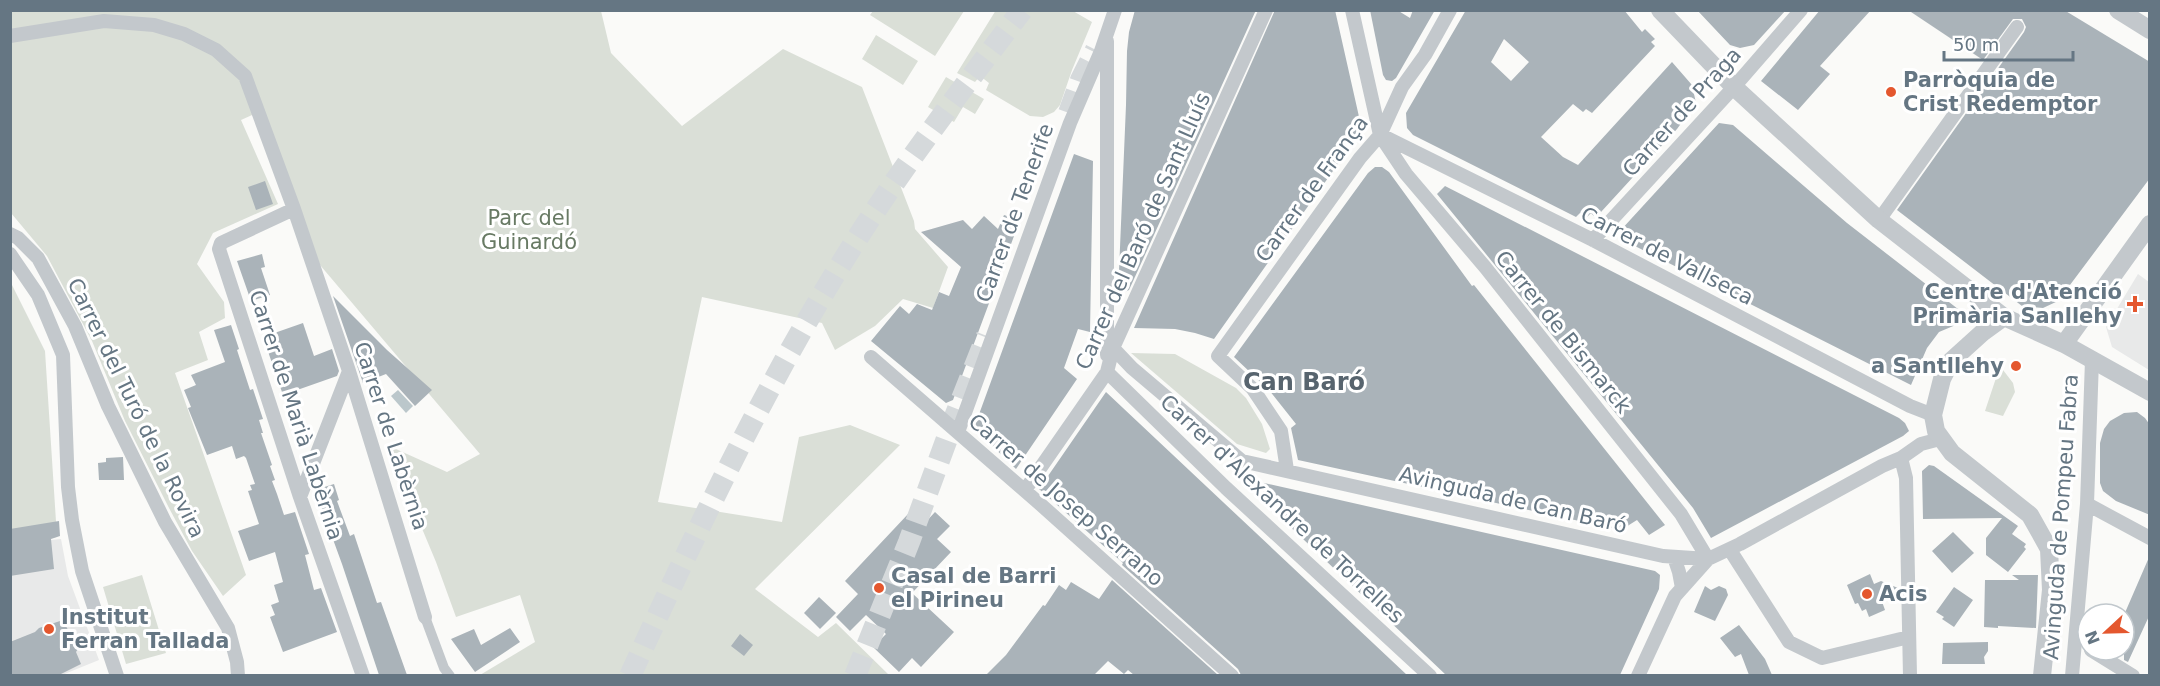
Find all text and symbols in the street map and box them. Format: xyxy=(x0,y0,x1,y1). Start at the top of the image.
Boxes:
scale bar xyxy=(1944,24,2073,62)
text: 50 m xyxy=(1953,34,1999,55)
street label: Carrer de Praga xyxy=(1618,43,1746,181)
place label: Parròquia de Crist Redemptor xyxy=(1903,68,2098,116)
marker: Parròquia de Crist Redemptor xyxy=(1884,85,1898,99)
street label: Carrer del Baró de Sant Lluís xyxy=(1071,89,1215,373)
street label: Carrer de França xyxy=(1251,111,1373,267)
street label: Carrer de Tenerife xyxy=(972,120,1058,306)
street label: Carrer de Vallseca xyxy=(1577,202,1757,310)
park label: Parc del Guinardó xyxy=(481,206,577,254)
street label: Carrer de Bismarck xyxy=(1490,246,1636,419)
street label: Carrer del Turó de la Rovira xyxy=(62,274,210,542)
place label: Centre d'Atenció Primària Sanllehy xyxy=(1912,280,2122,328)
street label: Carrer de Marià Labèrnia xyxy=(244,287,348,543)
marker: Centre d'Atenció Primària Sanllehy xyxy=(2126,295,2144,313)
street label: Carrer de Labèrnia xyxy=(349,339,433,533)
place label: a Santllehy xyxy=(1871,354,2004,378)
marker: a Santllehy xyxy=(2009,359,2023,373)
district label: Can Baró xyxy=(1243,368,1365,396)
street label: Avinguda de Pompeu Fabra xyxy=(2039,373,2083,661)
street label: Carrer d'Alexandre de Torrelles xyxy=(1155,390,1409,628)
street label: Carrer de Josep Serrano xyxy=(964,409,1168,591)
street label: Avinguda de Can Baró xyxy=(1397,462,1629,538)
place label: Casal de Barri el Pirineu xyxy=(891,564,1056,612)
marker: Casal de Barri el Pirineu xyxy=(872,581,886,595)
place label: Acis xyxy=(1879,582,1927,606)
marker: Acis xyxy=(1860,587,1874,601)
north arrow xyxy=(2076,602,2136,662)
place label: Institut Ferran Tallada xyxy=(61,605,229,653)
marker: Institut Ferran Tallada xyxy=(42,622,56,636)
text: N xyxy=(2081,628,2104,647)

